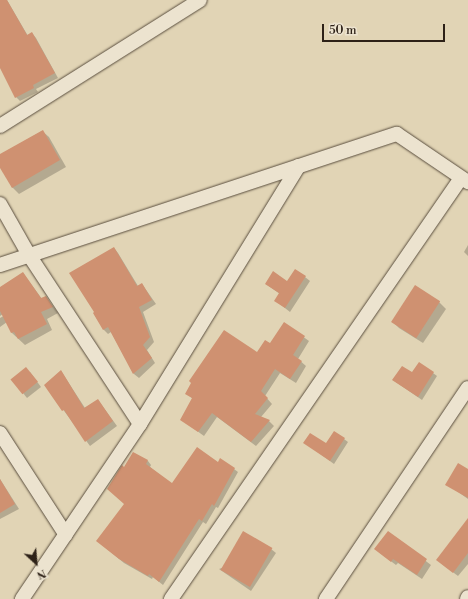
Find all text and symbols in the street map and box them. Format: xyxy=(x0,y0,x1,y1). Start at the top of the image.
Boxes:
scale bar xyxy=(324,16,447,42)
text: 50 m xyxy=(329,23,357,38)
north arrow xyxy=(16,543,56,583)
text: N xyxy=(34,566,48,582)

